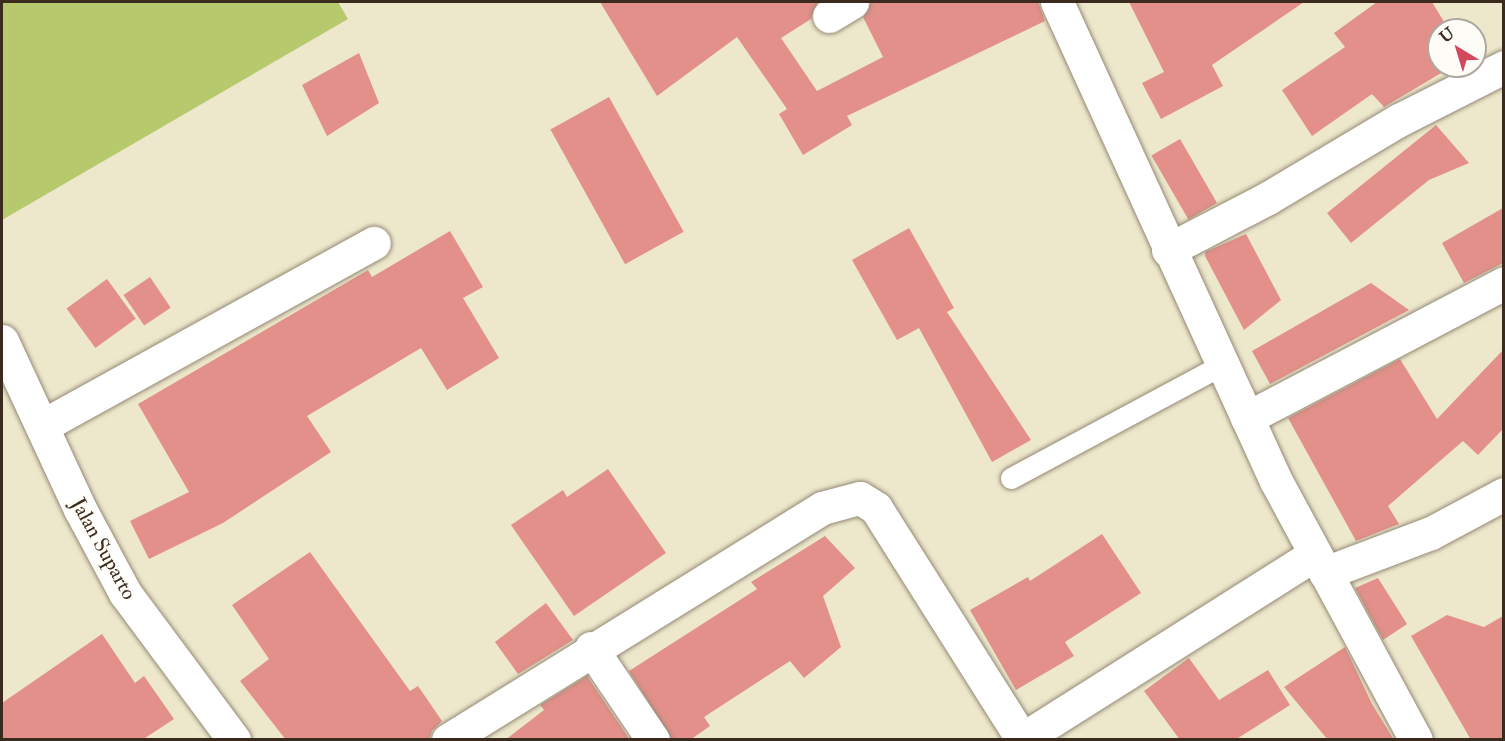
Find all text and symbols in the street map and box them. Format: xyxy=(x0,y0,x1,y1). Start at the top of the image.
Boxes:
north arrow xyxy=(1427,18,1487,78)
text: U xyxy=(1436,23,1459,47)
street label: Jalan Suparto xyxy=(65,494,141,604)

